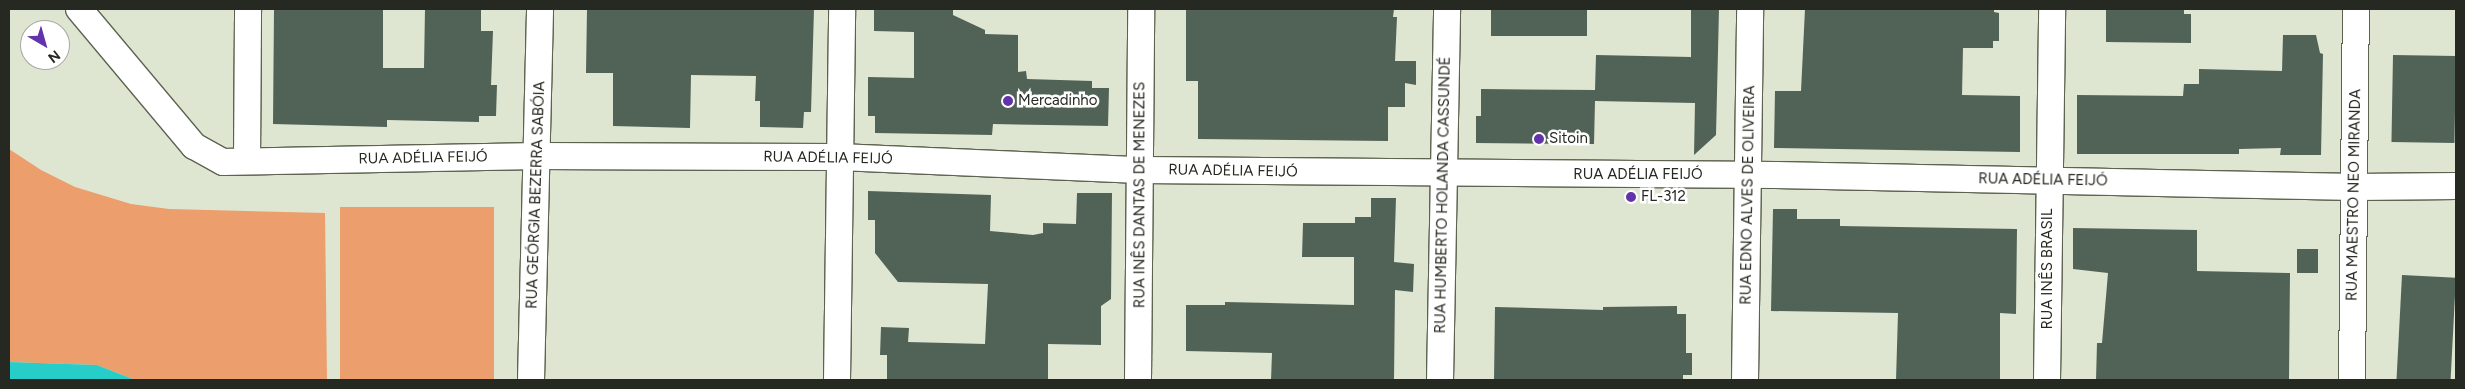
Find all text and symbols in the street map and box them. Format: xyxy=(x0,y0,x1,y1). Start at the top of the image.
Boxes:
north arrow xyxy=(20,20,70,70)
text: N xyxy=(44,46,63,66)
street label: RUA HUMBERTO HOLANDA CASSUNDÉ xyxy=(1432,56,1454,334)
street label: RUA GEÓRGIA BEZERRA SABÓIA xyxy=(523,81,549,309)
street label: RUA INÊS DANTAS DE MENEZES xyxy=(1131,82,1149,308)
street label: RUA EDNO ALVES DE OLIVEIRA xyxy=(1737,85,1759,305)
street label: RUA MAESTRO NEO MIRANDA xyxy=(2343,89,2365,301)
place label: Mercadinho xyxy=(1018,92,1097,110)
marker: Mercadinho xyxy=(1002,95,1014,107)
place label: Sitoin xyxy=(1549,130,1588,148)
marker: Sitoin xyxy=(1533,133,1545,145)
street label: RUA ADÉLIA FEIJÓ xyxy=(358,148,488,168)
street label: RUA ADÉLIA FEIJÓ xyxy=(763,148,893,168)
street label: RUA ADÉLIA FEIJÓ xyxy=(1168,161,1298,181)
street label: RUA ADÉLIA FEIJÓ xyxy=(1573,166,1703,184)
street label: RUA ADÉLIA FEIJÓ xyxy=(1978,170,2108,190)
place label: FL-312 xyxy=(1641,188,1686,206)
marker: FL-312 xyxy=(1625,191,1637,203)
street label: RUA INÊS BRASIL xyxy=(2039,208,2057,330)

